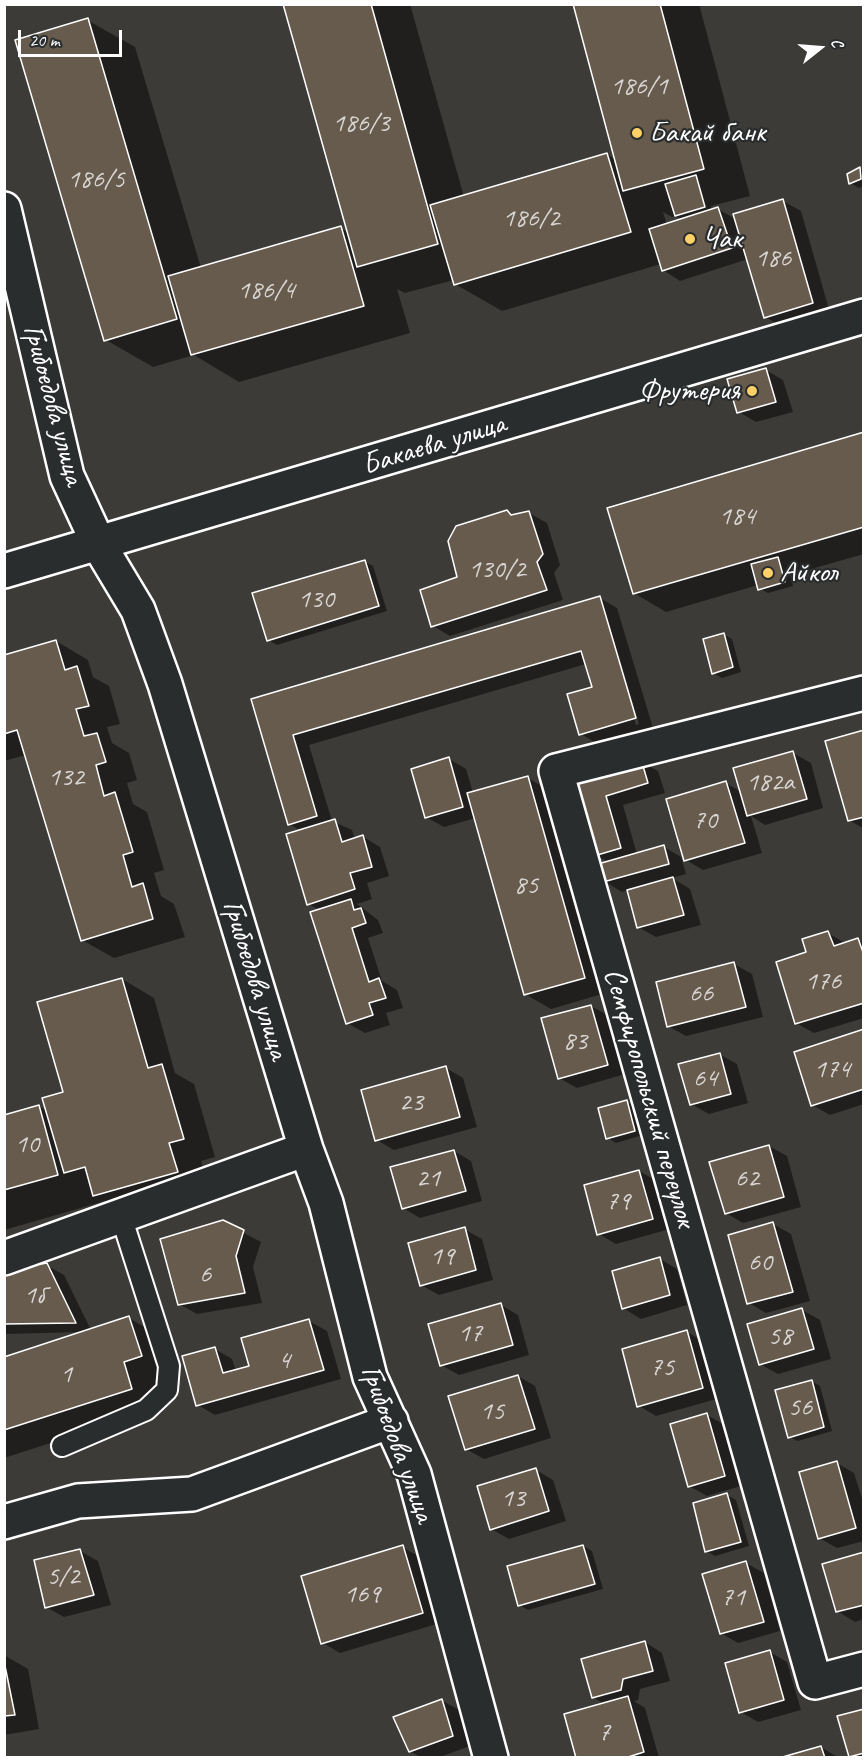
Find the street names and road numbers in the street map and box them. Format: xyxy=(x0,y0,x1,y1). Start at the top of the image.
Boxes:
street label: Грибоедова улица xyxy=(14,321,92,489)
street label: Бакаева улица xyxy=(358,406,510,484)
street label: Грибоедова улица xyxy=(214,896,296,1064)
street label: Семфиропольский переулок xyxy=(595,964,703,1232)
street label: Грибоедова улица xyxy=(352,1360,442,1528)

